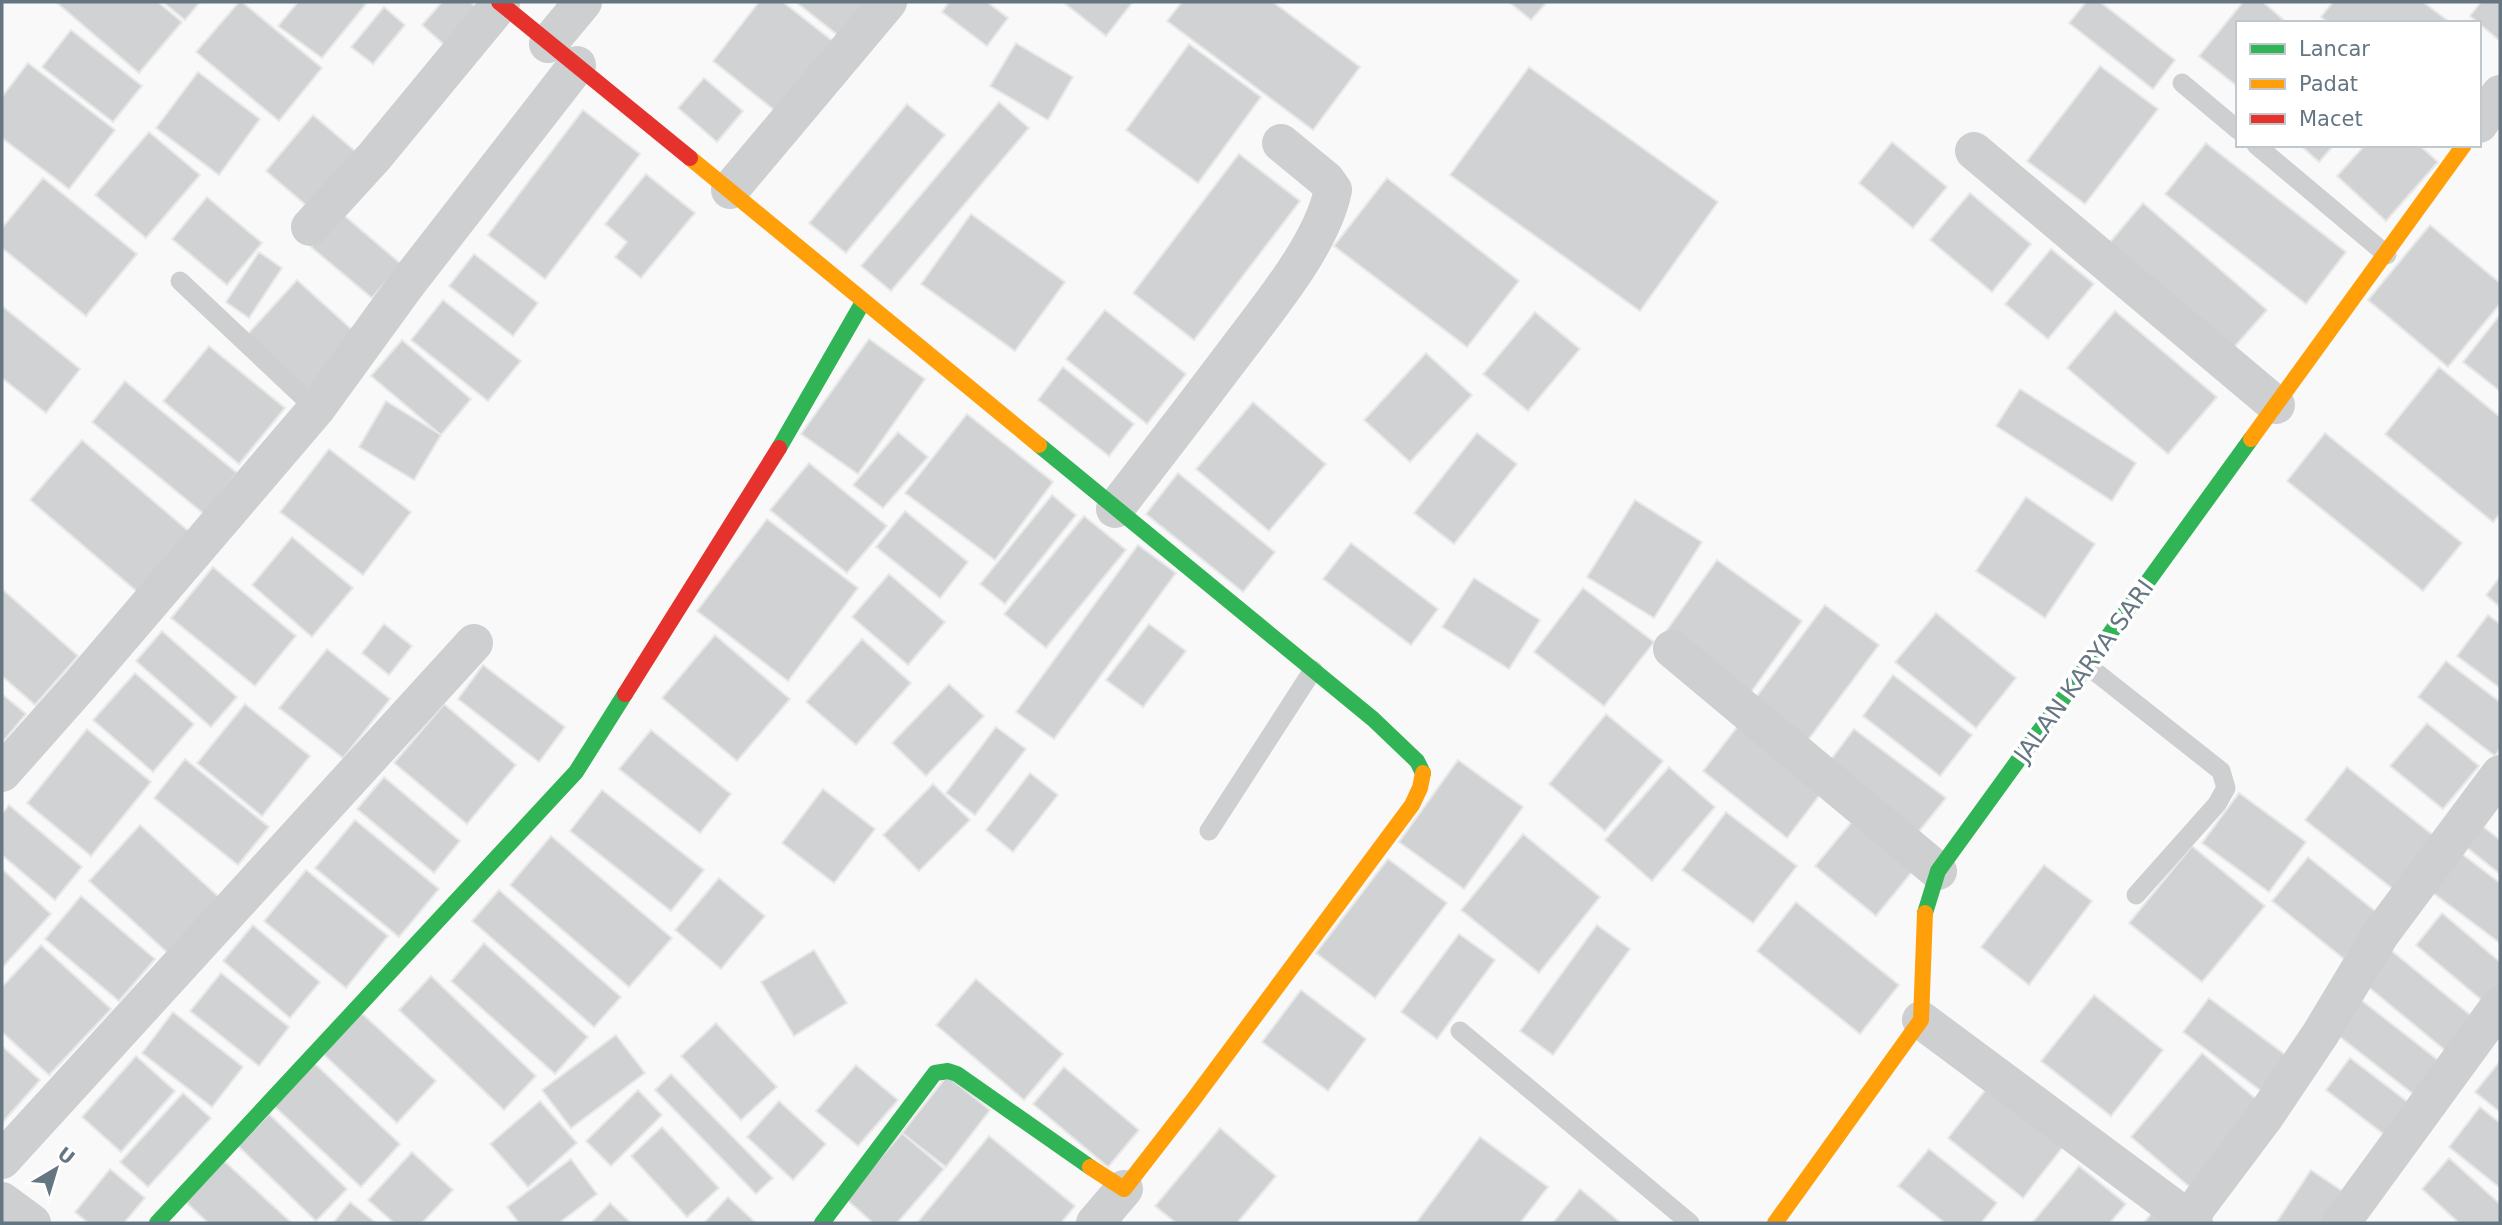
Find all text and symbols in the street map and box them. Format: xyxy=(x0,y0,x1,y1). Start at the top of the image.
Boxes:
legend xyxy=(2236,21,2481,147)
text: Lancar xyxy=(2299,37,2370,61)
text: Padat xyxy=(2299,72,2358,96)
text: Macet xyxy=(2299,107,2363,131)
street label: JALAN KARYA SARI xyxy=(2007,574,2160,769)
north arrow xyxy=(21,1134,91,1204)
text: U xyxy=(54,1142,79,1169)

